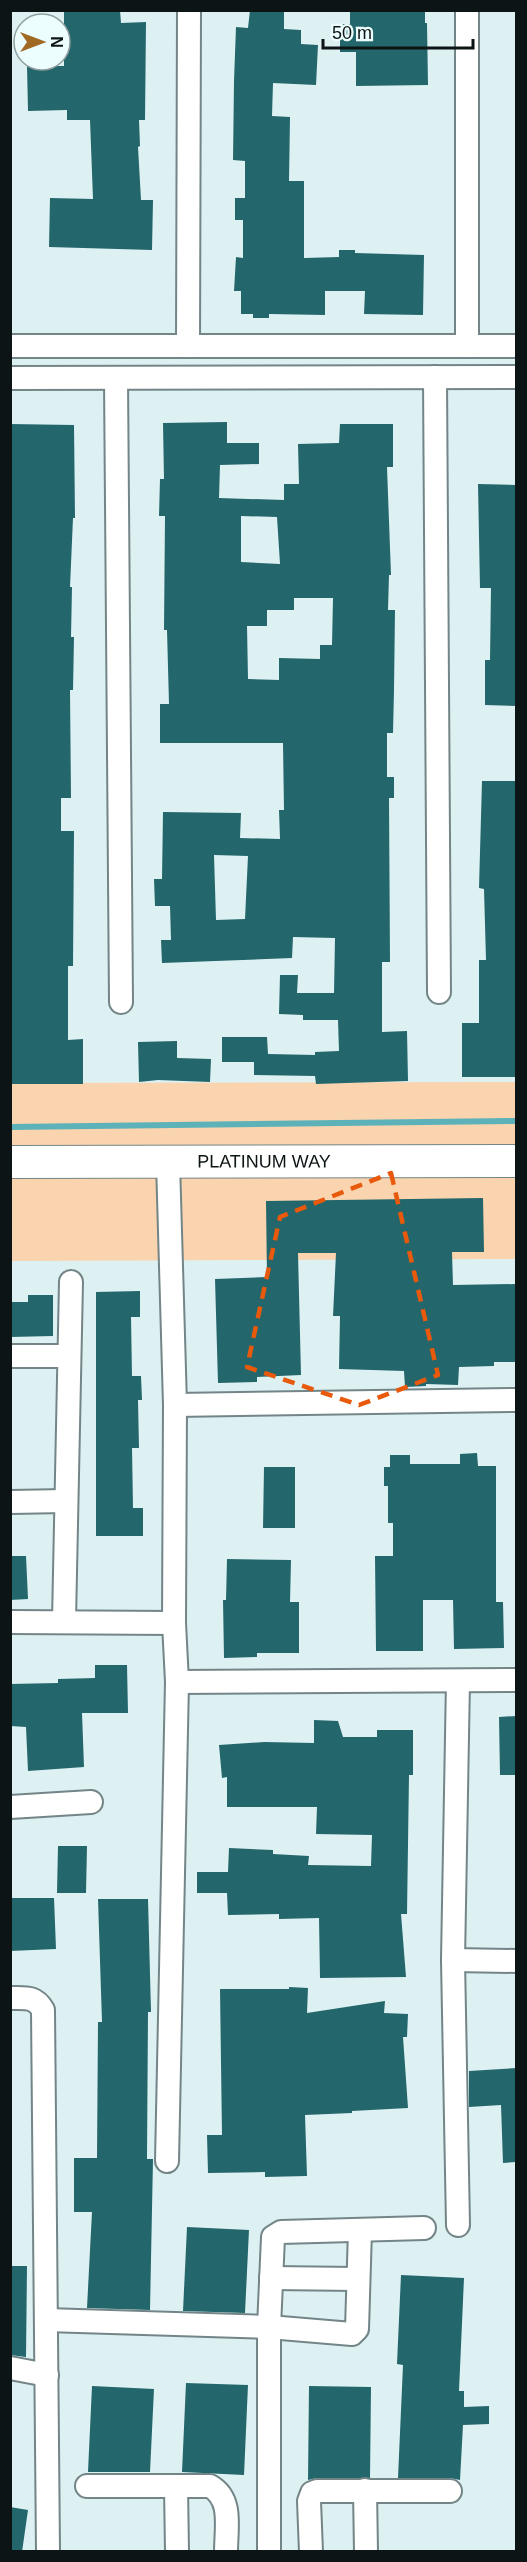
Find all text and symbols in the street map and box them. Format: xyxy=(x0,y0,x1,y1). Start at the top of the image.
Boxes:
north arrow xyxy=(12,12,72,72)
scale bar xyxy=(323,12,473,50)
text: 50 m xyxy=(332,23,372,43)
text: N xyxy=(48,36,65,48)
street label: PLATINUM WAY xyxy=(197,1151,331,1172)

